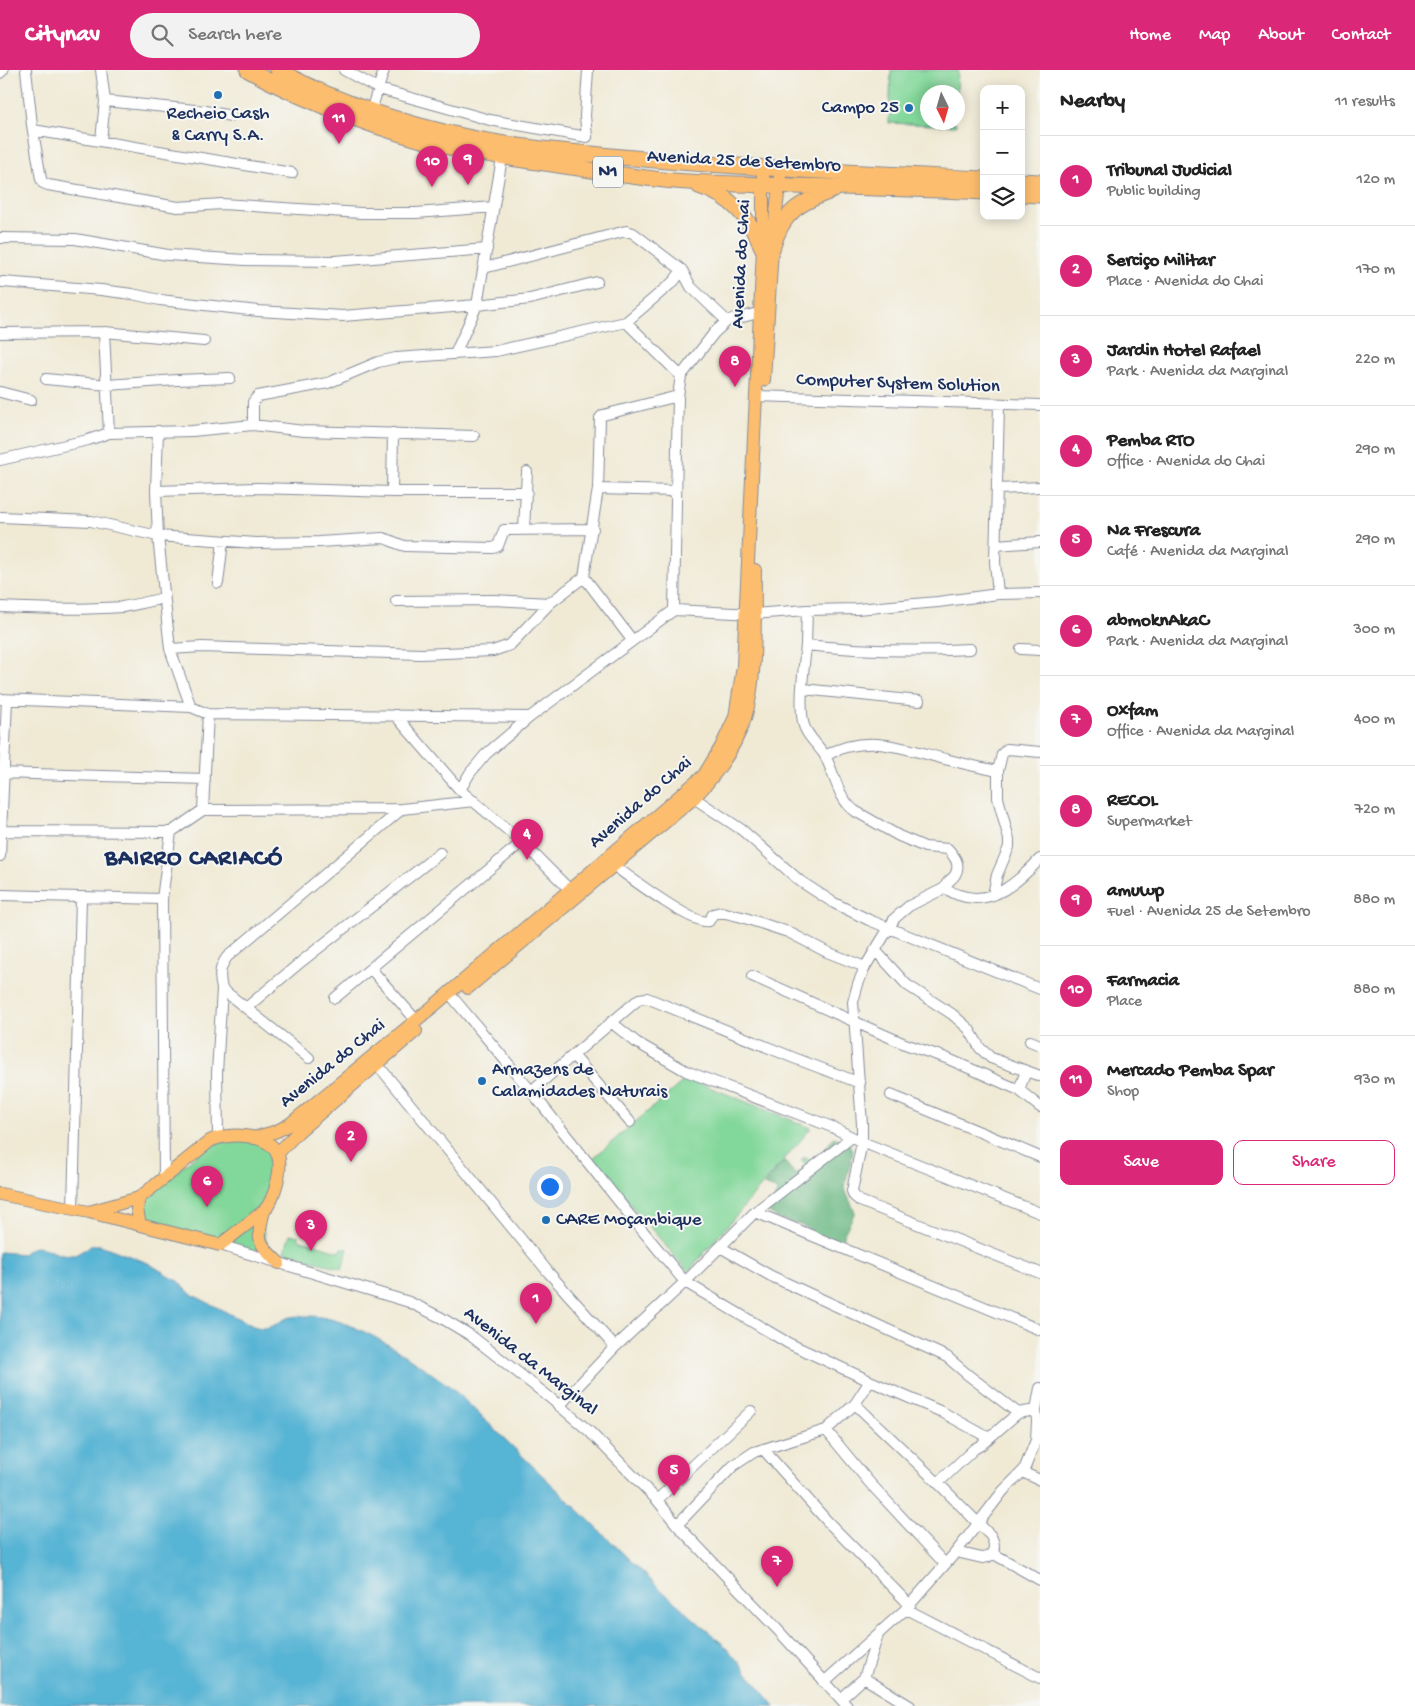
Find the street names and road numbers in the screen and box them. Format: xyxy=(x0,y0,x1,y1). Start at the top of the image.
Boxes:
street label: Avenida 25 de Setembro xyxy=(646,145,842,179)
road number: N1 xyxy=(593,156,623,188)
street label: Avenida do Chai xyxy=(727,199,757,329)
street label: Computer System Solution xyxy=(796,369,1000,399)
street label: Avenida do Chai xyxy=(585,752,697,854)
street label: Avenida do Chai xyxy=(275,1014,391,1114)
street label: Avenida da Marginal xyxy=(458,1302,602,1422)

